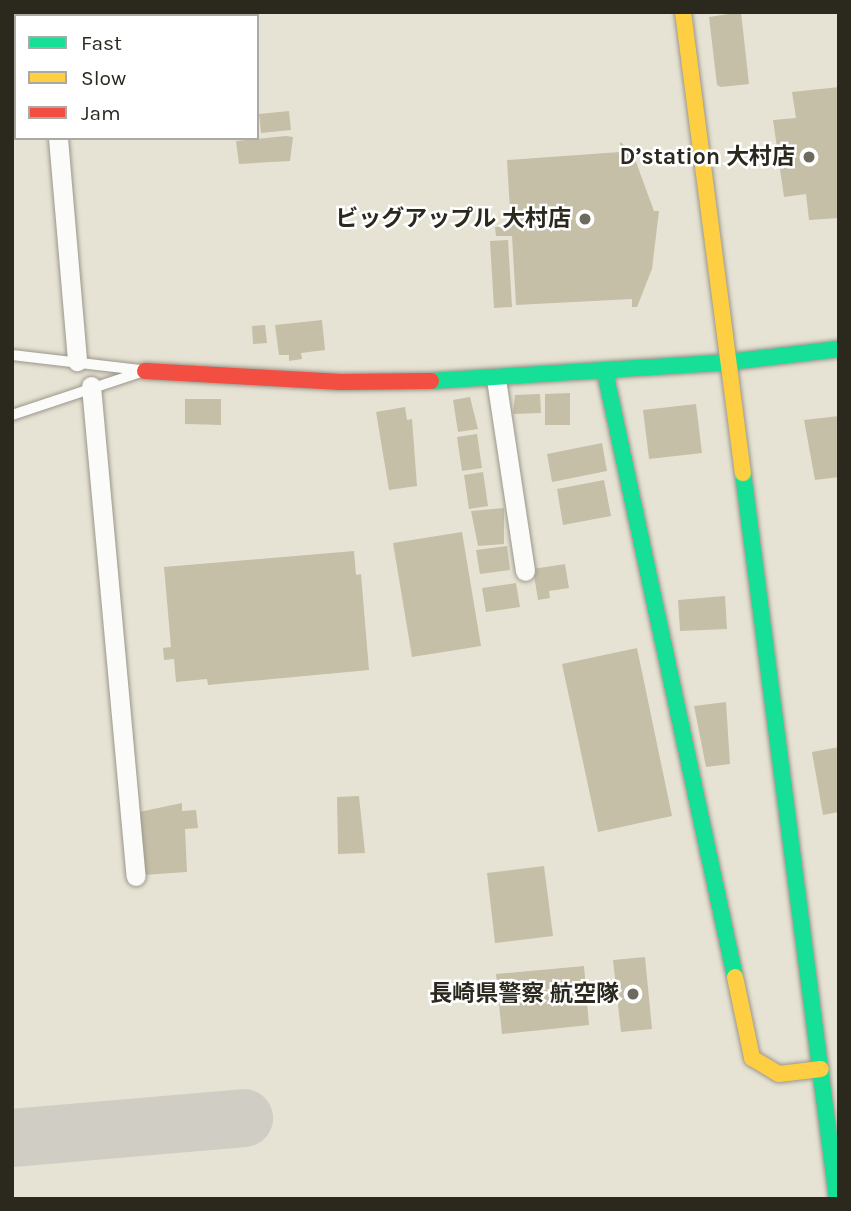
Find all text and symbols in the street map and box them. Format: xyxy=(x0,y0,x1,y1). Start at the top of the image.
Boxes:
legend xyxy=(14,14,259,140)
text: Fast xyxy=(81,31,122,55)
text: Slow xyxy=(81,66,126,90)
text: Jam xyxy=(81,101,121,125)
place label: D’station 大村店 xyxy=(620,143,795,171)
marker: D’station 大村店 xyxy=(801,149,817,165)
place label: ビッグアップル 大村店 xyxy=(335,205,571,233)
marker: ビッグアップル 大村店 xyxy=(577,211,593,227)
place label: 長崎県警察 航空隊 xyxy=(429,980,619,1008)
marker: 長崎県警察 航空隊 xyxy=(625,986,641,1002)

